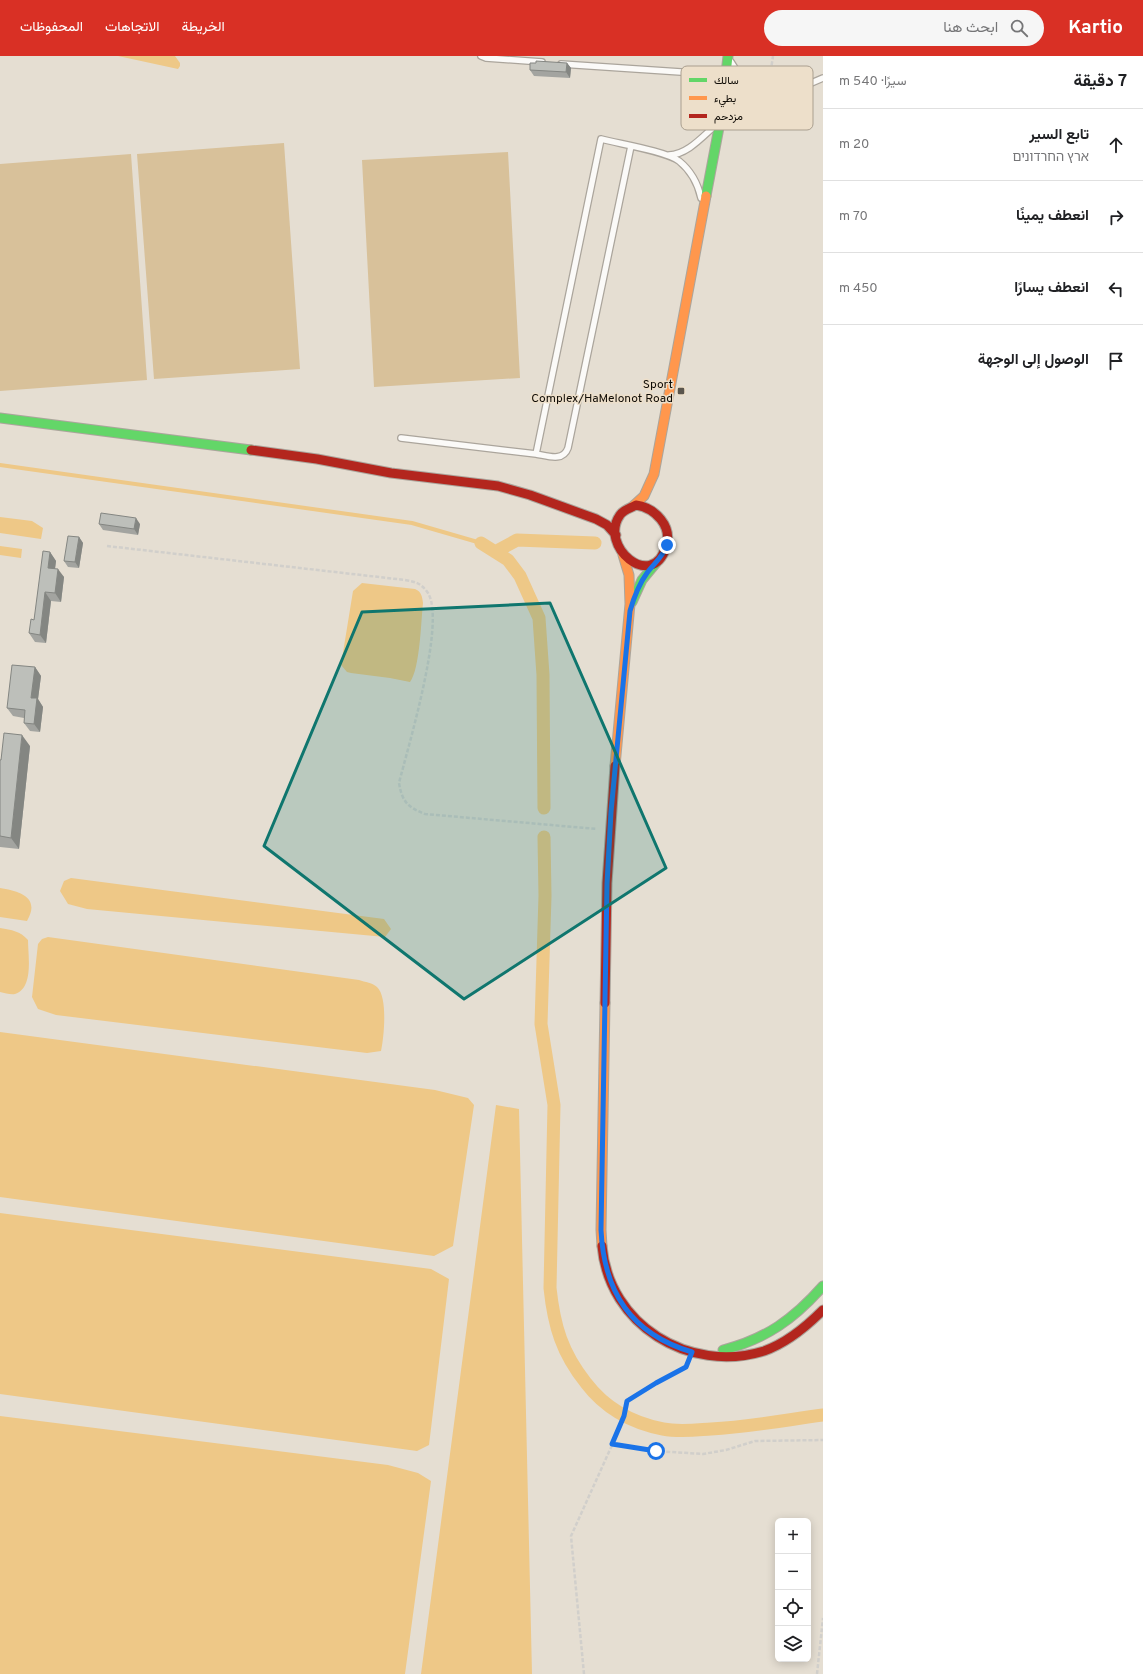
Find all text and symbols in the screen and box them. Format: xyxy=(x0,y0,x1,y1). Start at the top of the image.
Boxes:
search box xyxy=(764,10,1044,46)
text: Kartio xyxy=(1068,16,1123,40)
icon: search xyxy=(1008,17,1030,39)
text: المحفوظات xyxy=(20,19,83,36)
text: الاتجاهات xyxy=(105,19,159,36)
text: الخريطة xyxy=(181,19,225,36)
text: ابحث هنا xyxy=(943,19,998,38)
legend xyxy=(681,66,813,130)
text: 7 دقيقة xyxy=(1074,71,1127,93)
text: سالك xyxy=(714,74,739,88)
text: سيرًا · 540 m xyxy=(839,74,907,90)
text: بطيء xyxy=(714,92,736,108)
text: مزدحم xyxy=(714,110,743,124)
text: تابع السير xyxy=(1029,126,1089,145)
icon: ahead xyxy=(1105,134,1127,156)
text: 20 m xyxy=(839,137,869,153)
text: ארץ החרדונים xyxy=(1012,150,1089,166)
icon: right xyxy=(1105,206,1127,228)
text: انعطف يمينًا xyxy=(1016,207,1089,226)
text: 70 m xyxy=(839,209,868,225)
icon: left xyxy=(1105,278,1127,300)
text: انعطف يسارًا xyxy=(1014,279,1089,298)
text: 450 m xyxy=(839,281,878,297)
icon: arrive xyxy=(1105,350,1127,372)
text: الوصول إلى الوجهة xyxy=(978,351,1089,370)
place label: Sport Complex/HaMelonot Road xyxy=(531,377,673,407)
marker: Sport Complex/HaMelonot Road xyxy=(676,386,686,396)
route end xyxy=(658,536,676,554)
route start xyxy=(647,1442,665,1460)
map controls xyxy=(775,1518,811,1662)
button: + xyxy=(775,1518,811,1554)
button: − xyxy=(775,1554,811,1590)
button: locate xyxy=(775,1590,811,1626)
button: layers xyxy=(775,1626,811,1662)

